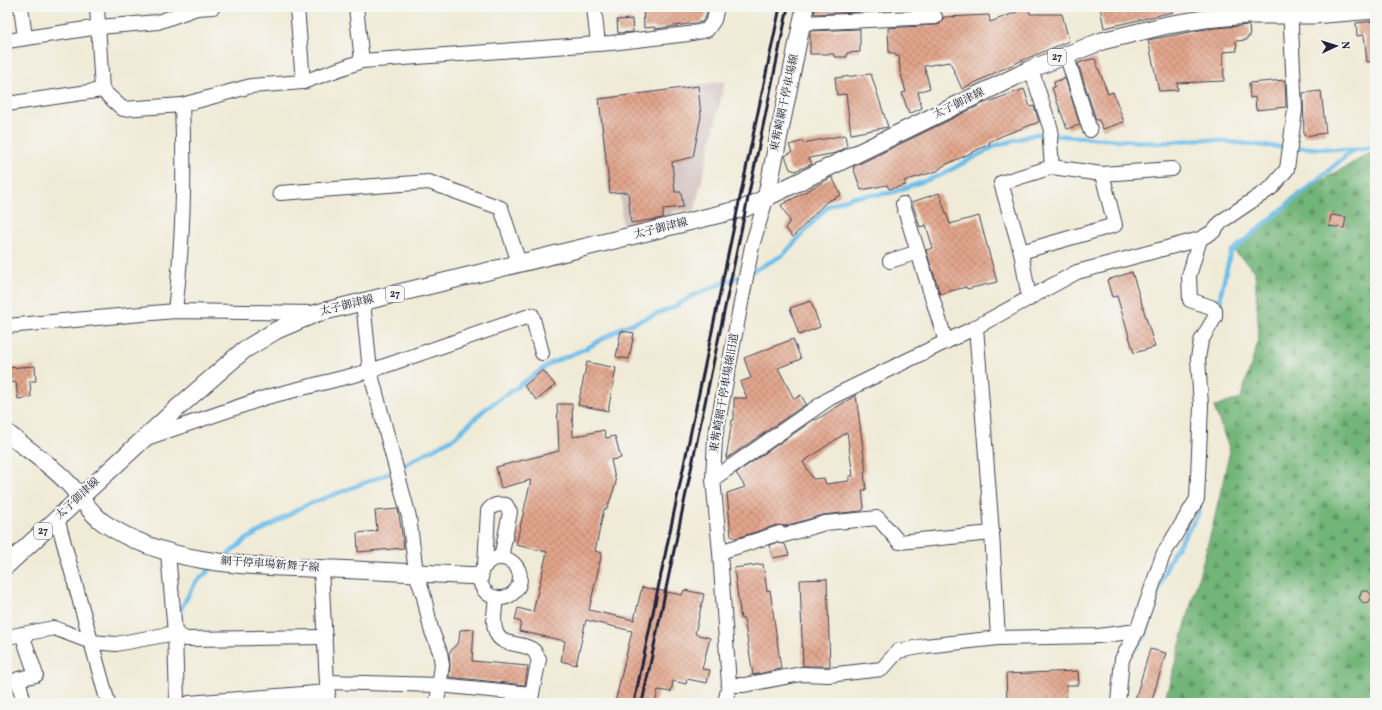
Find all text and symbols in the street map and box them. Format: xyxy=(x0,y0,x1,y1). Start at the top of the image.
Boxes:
north arrow xyxy=(1316,26,1356,66)
text: N xyxy=(1337,41,1352,50)
road number: 27 xyxy=(1048,49,1066,65)
street label: 東觜崎網干停車場線 xyxy=(767,53,803,153)
street label: 太子御津線 xyxy=(931,85,987,123)
street label: 太子御津線 xyxy=(633,215,689,243)
road number: 27 xyxy=(386,286,404,302)
street label: 太子御津線 xyxy=(319,292,375,320)
street label: 東觜崎網干停車場線旧道 xyxy=(707,332,743,454)
street label: 太子御津線 xyxy=(53,475,103,523)
road number: 27 xyxy=(34,523,52,539)
street label: 網干停車場新舞子線 xyxy=(220,554,320,576)

